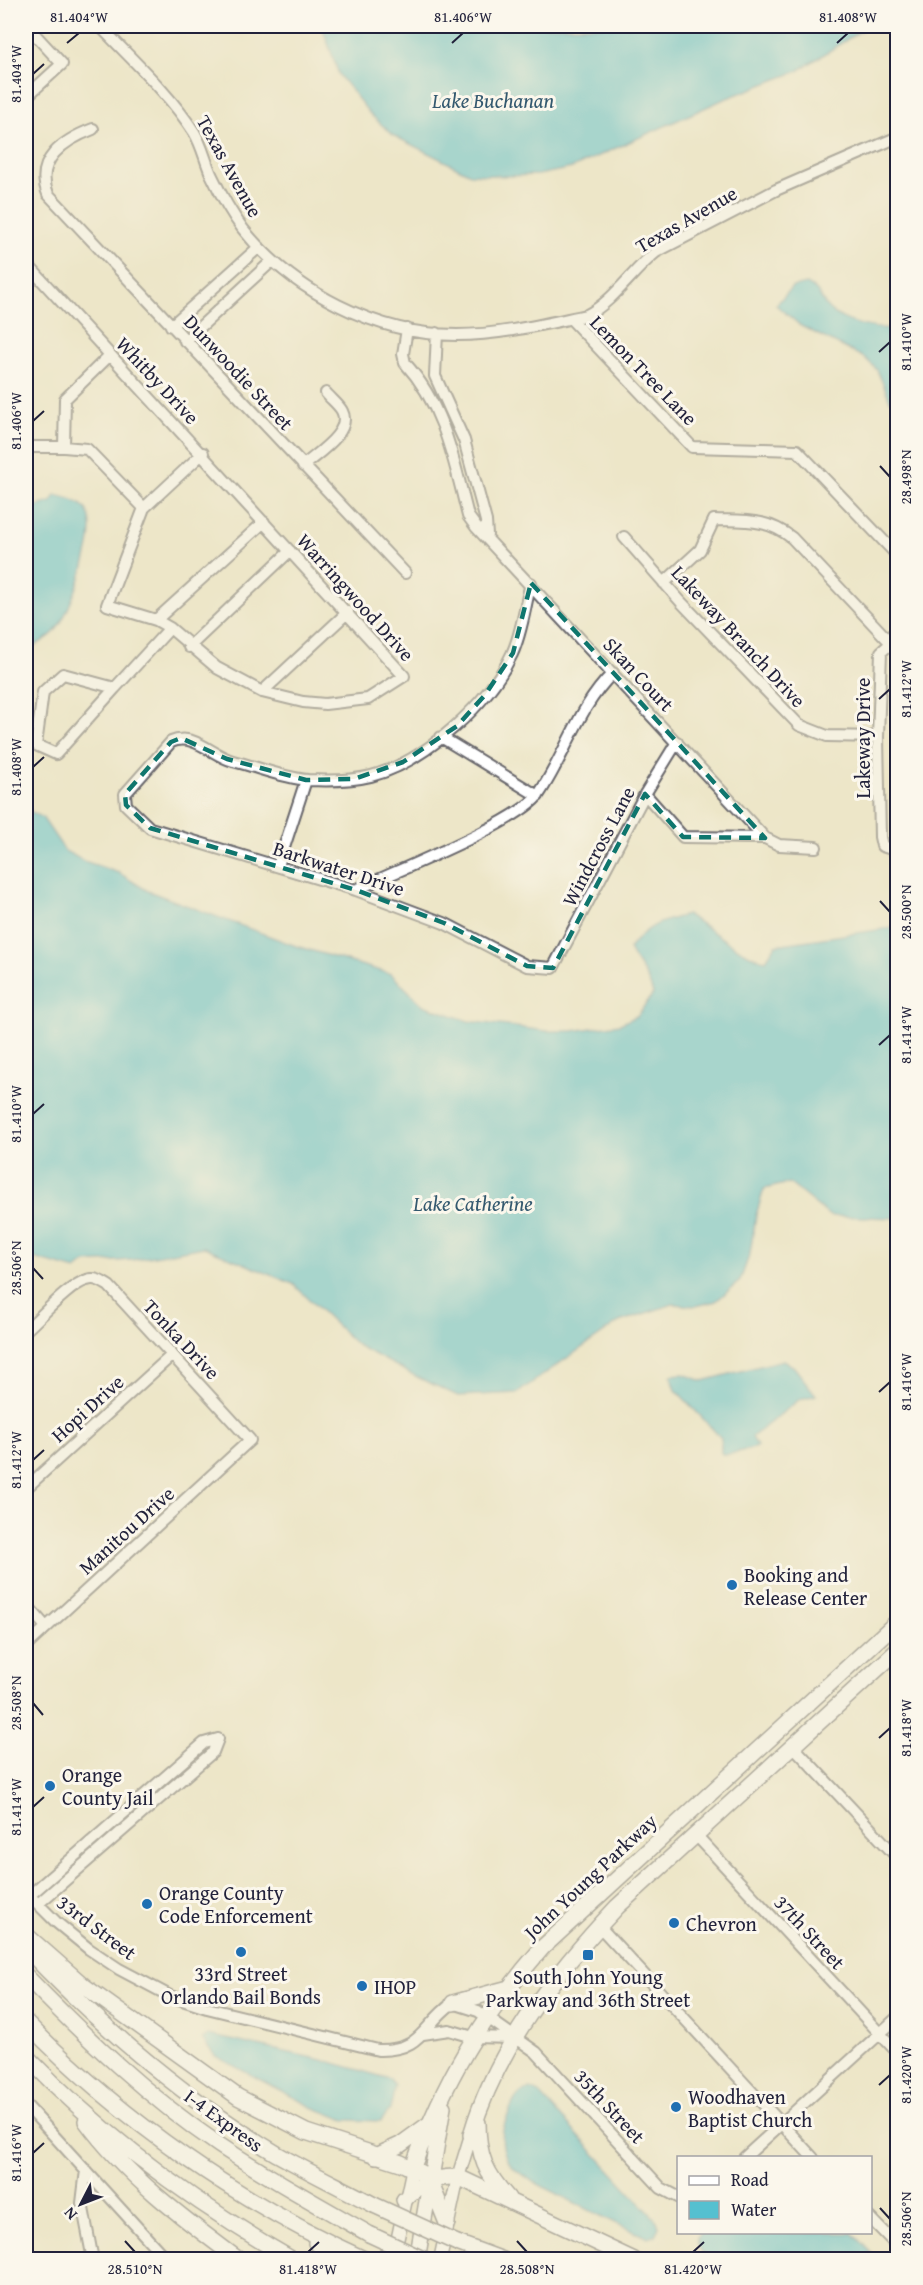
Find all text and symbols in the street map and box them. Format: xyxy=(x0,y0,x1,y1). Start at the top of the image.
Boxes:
text: 81.404°W xyxy=(50,6,108,27)
text: 81.406°W xyxy=(434,6,492,27)
text: 81.408°W xyxy=(819,6,877,27)
text: 81.404°W xyxy=(5,45,26,103)
water label: Lake Buchanan xyxy=(431,85,554,116)
street label: Texas Avenue xyxy=(190,110,270,222)
street label: Texas Avenue xyxy=(630,178,742,260)
street label: Dunwoodie Street xyxy=(178,308,300,436)
street label: Lemon Tree Lane xyxy=(584,308,704,432)
text: 81.410°W xyxy=(895,313,916,371)
street label: Whitby Drive xyxy=(110,330,206,430)
text: 81.406°W xyxy=(5,392,26,450)
text: 28.498°N xyxy=(895,449,916,504)
street label: Warringwood Drive xyxy=(291,527,421,667)
street label: Lakeway Branch Drive xyxy=(665,558,813,714)
street label: Skan Court xyxy=(597,630,681,718)
text: 81.412°W xyxy=(895,660,916,718)
street label: Lakeway Drive xyxy=(848,678,877,798)
text: 81.408°W xyxy=(5,738,26,796)
street label: Windcross Lane xyxy=(554,781,642,911)
street label: Barkwater Drive xyxy=(270,833,408,903)
text: 28.500°N xyxy=(895,884,916,939)
text: 81.414°W xyxy=(895,1006,916,1064)
text: 81.410°W xyxy=(5,1085,26,1143)
water label: Lake Catherine xyxy=(412,1188,533,1219)
text: 28.506°N xyxy=(5,1240,26,1295)
street label: Tonka Drive xyxy=(137,1292,227,1386)
text: 81.416°W xyxy=(895,1353,916,1411)
street label: Hopi Drive xyxy=(44,1367,130,1449)
text: 81.412°W xyxy=(5,1431,26,1489)
street label: Manitou Drive xyxy=(72,1479,180,1581)
place label: Booking and Release Center xyxy=(744,1560,867,1612)
marker: Booking and Release Center xyxy=(725,1578,739,1592)
text: 28.508°N xyxy=(5,1675,26,1730)
text: 81.418°W xyxy=(895,1699,916,1757)
place label: Orange County Jail xyxy=(62,1760,154,1812)
text: 81.414°W xyxy=(5,1778,26,1836)
marker: Orange County Jail xyxy=(43,1779,57,1793)
street label: John Young Parkway xyxy=(515,1806,663,1948)
place label: Orange County Code Enforcement xyxy=(159,1878,313,1930)
street label: 33rd Street xyxy=(51,1887,143,1967)
street label: 37th Street xyxy=(768,1888,852,1976)
marker: Orange County Code Enforcement xyxy=(140,1897,154,1911)
place label: Chevron xyxy=(686,1909,757,1938)
marker: Chevron xyxy=(667,1916,681,1930)
marker: 33rd Street Orlando Bail Bonds xyxy=(234,1945,248,1959)
marker: South John Young Parkway and 36th Street xyxy=(581,1948,595,1962)
place label: 33rd Street Orlando Bail Bonds xyxy=(161,1959,321,2011)
place label: South John Young Parkway and 36th Street xyxy=(486,1962,690,2014)
place label: IHOP xyxy=(374,1972,416,2001)
marker: IHOP xyxy=(355,1979,369,1993)
text: 81.420°W xyxy=(895,2046,916,2104)
street label: 35th Street xyxy=(568,2062,652,2150)
street label: I-4 Express xyxy=(179,2081,270,2159)
place label: Woodhaven Baptist Church xyxy=(688,2082,812,2134)
marker: Woodhaven Baptist Church xyxy=(669,2100,683,2114)
text: 81.416°W xyxy=(5,2124,26,2182)
legend xyxy=(677,2156,872,2234)
text: Road xyxy=(731,2166,769,2193)
north arrow xyxy=(51,2174,111,2234)
text: 28.506°N xyxy=(895,2191,916,2246)
text: Water xyxy=(731,2196,777,2223)
text: N xyxy=(57,2202,82,2226)
text: 28.510°N xyxy=(108,2258,163,2279)
text: 81.418°W xyxy=(279,2258,337,2279)
text: 28.508°N xyxy=(500,2258,555,2279)
text: 81.420°W xyxy=(664,2258,722,2279)

